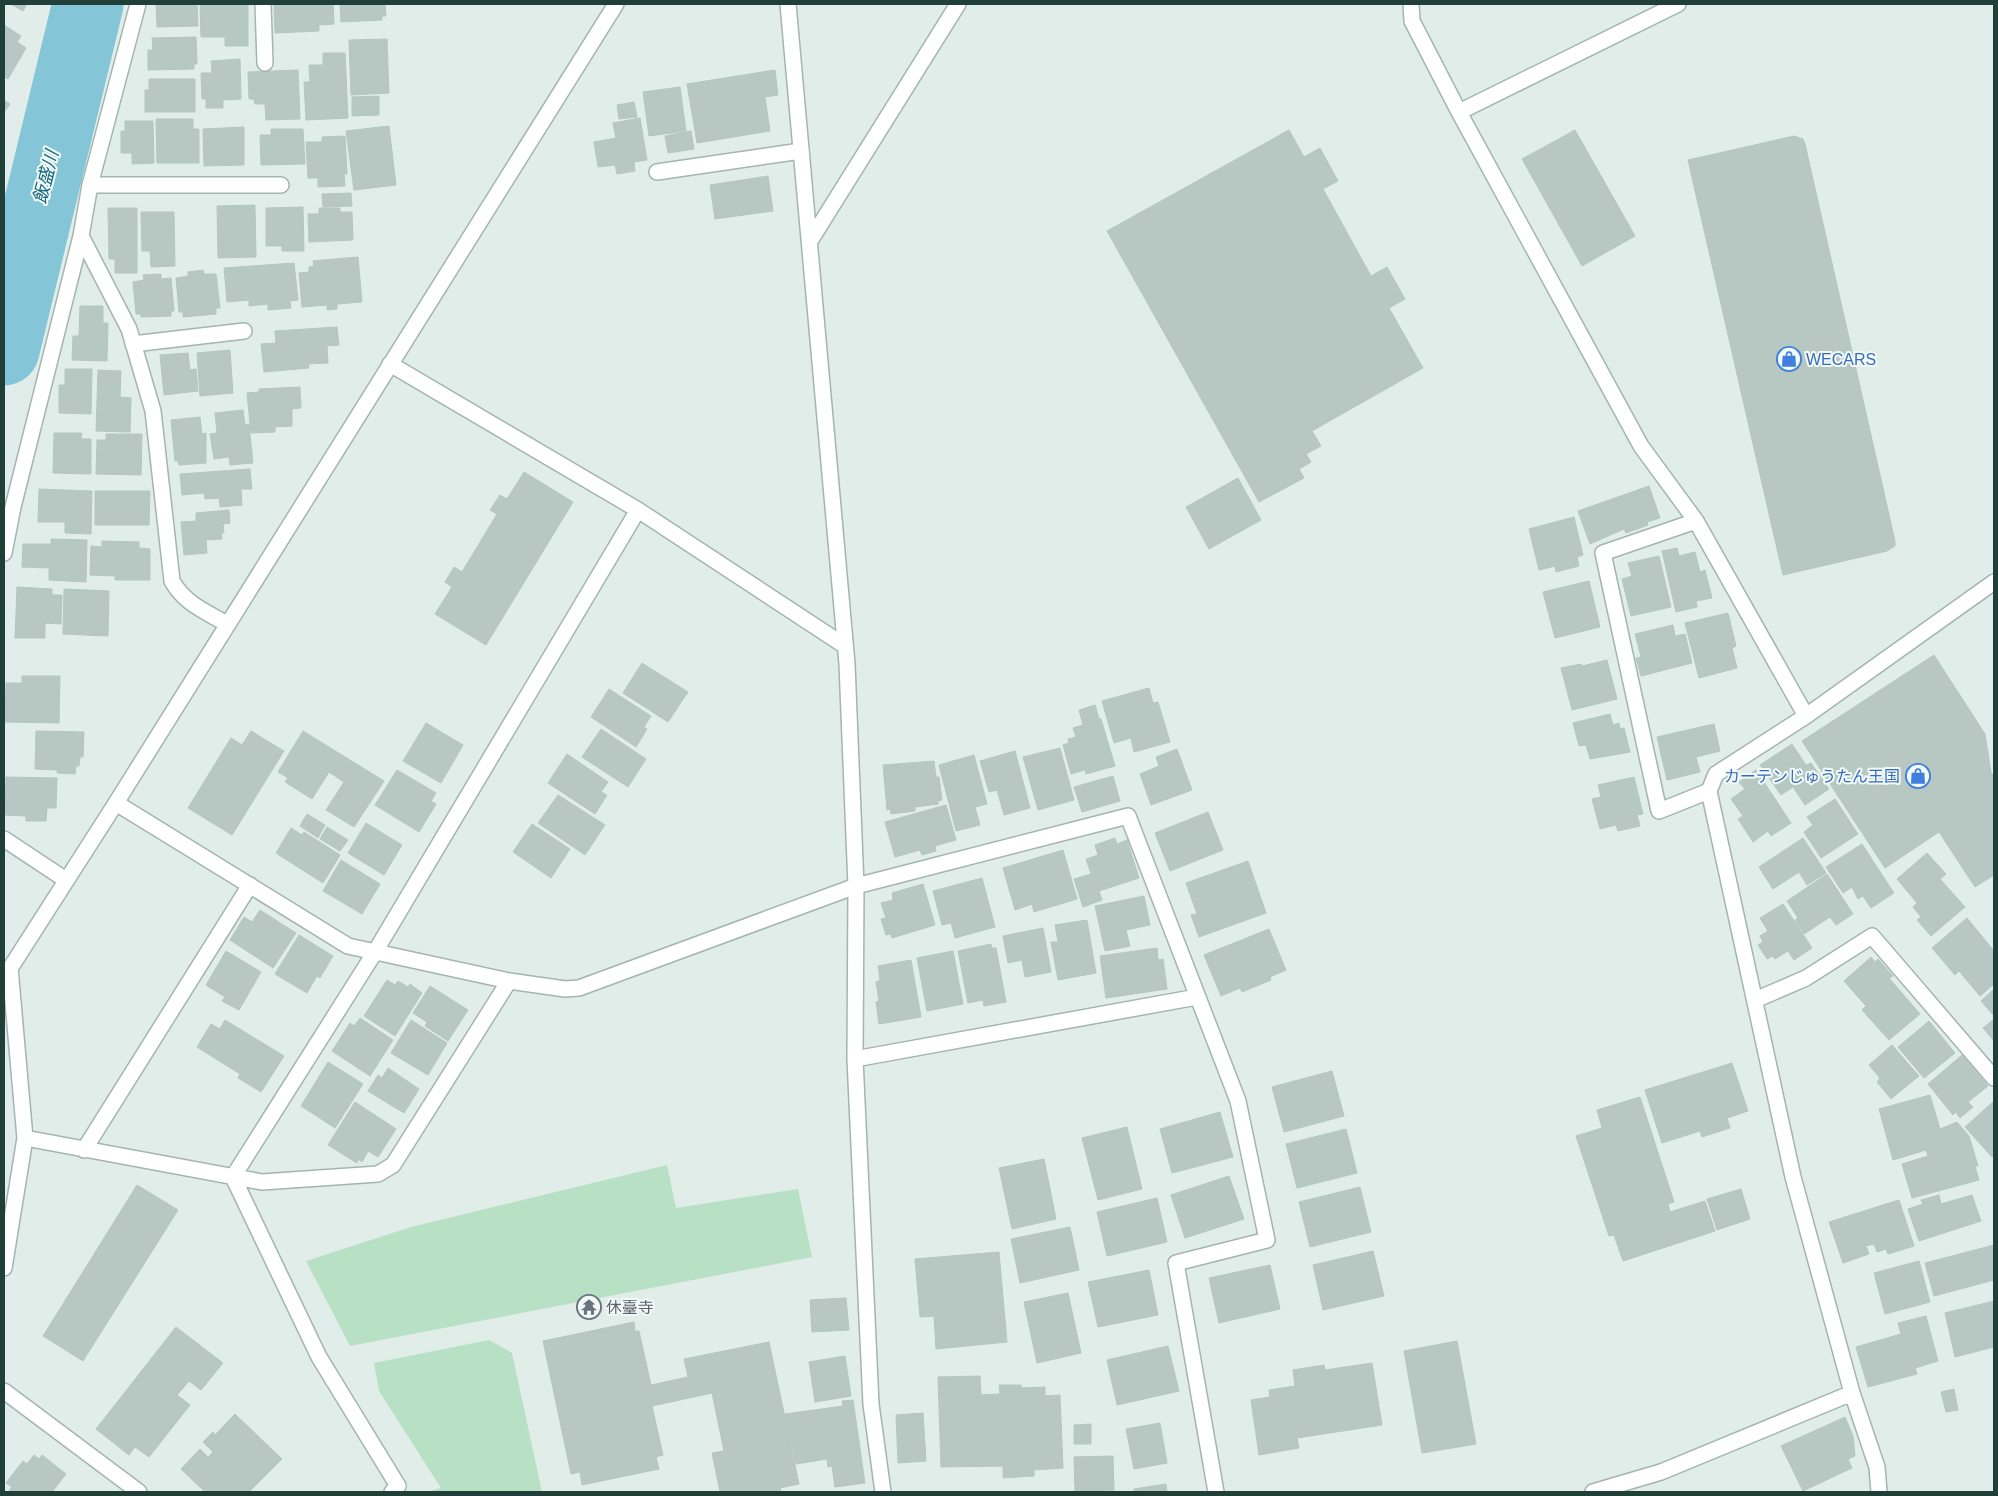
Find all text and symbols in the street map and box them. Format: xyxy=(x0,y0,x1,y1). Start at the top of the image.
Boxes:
water label: 飯盛川 xyxy=(30,146,63,206)
shop icon: WECARS xyxy=(1776,346,1802,372)
place label: WECARS xyxy=(1806,351,1876,368)
shop icon: カーテンじゅうたん王国 xyxy=(1905,763,1931,789)
place label: カーテンじゅうたん王国 xyxy=(1724,768,1900,785)
temple icon: 休臺寺 xyxy=(576,1294,602,1320)
place label: 休臺寺 xyxy=(606,1299,654,1316)

